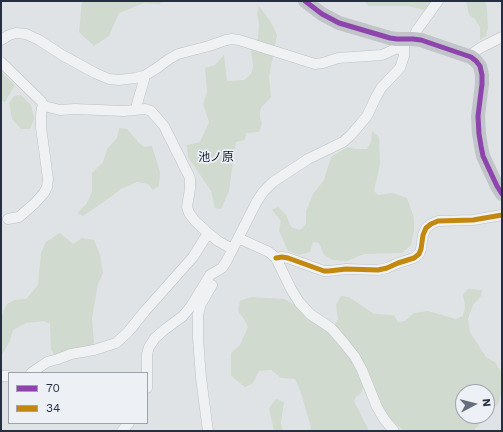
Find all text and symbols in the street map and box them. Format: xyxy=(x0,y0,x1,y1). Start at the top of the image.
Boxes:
district label: 池ノ原 xyxy=(198,150,234,164)
legend xyxy=(8,372,148,424)
text: 70 xyxy=(46,381,60,395)
north arrow xyxy=(455,384,495,424)
text: N xyxy=(479,398,493,407)
text: 34 xyxy=(46,401,60,415)

